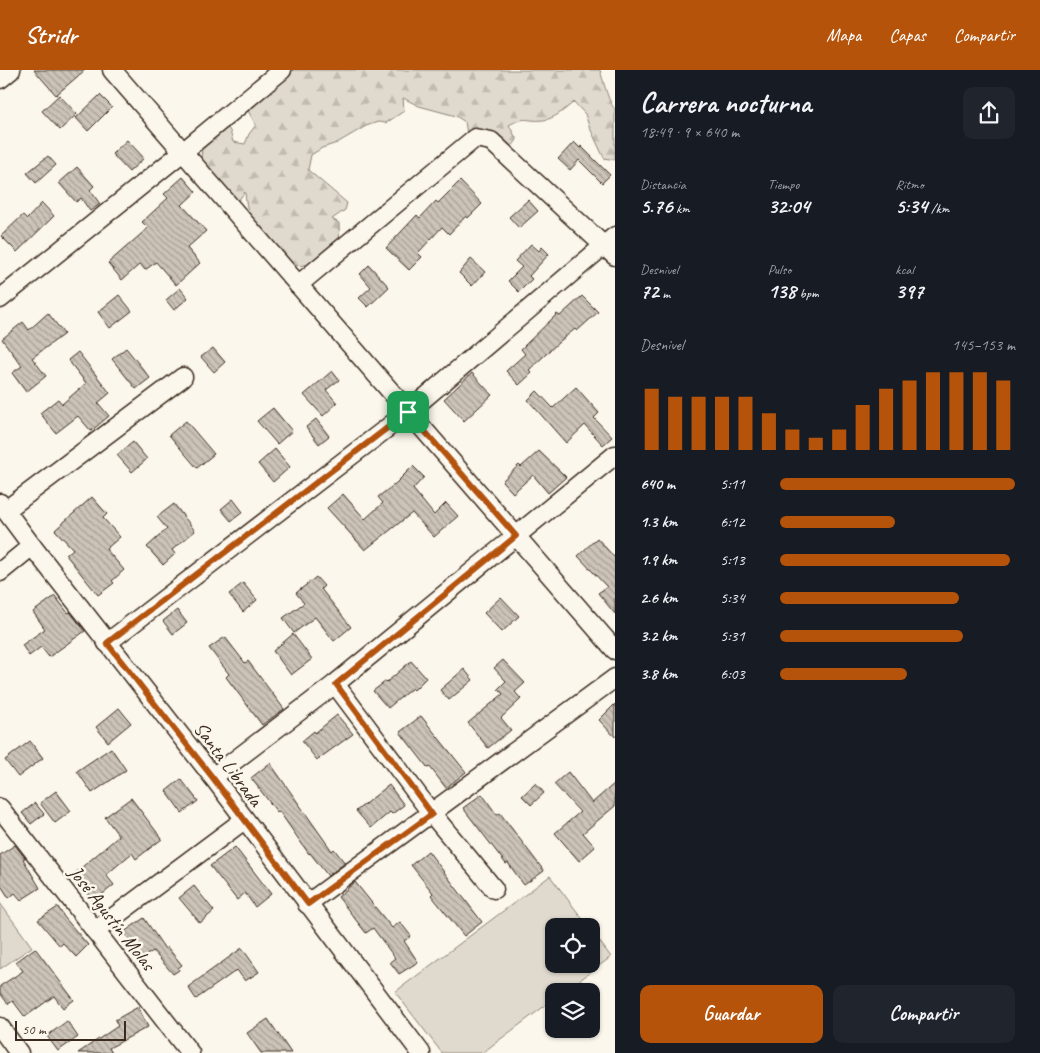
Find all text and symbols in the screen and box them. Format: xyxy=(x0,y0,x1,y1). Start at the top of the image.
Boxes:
text: Stridr xyxy=(25,20,77,50)
text: Mapa xyxy=(826,24,861,46)
text: Capas xyxy=(889,24,926,46)
text: Compartir xyxy=(954,24,1015,46)
text: Carrera nocturna xyxy=(640,85,811,120)
button: share xyxy=(963,87,1015,139)
text: 18:49 · 9 × 640 m xyxy=(640,122,739,142)
text: Distancia xyxy=(640,176,686,193)
text: Tiempo xyxy=(768,176,799,193)
text: Ritmo xyxy=(895,176,924,193)
text: 5.76 xyxy=(640,193,673,219)
text: 32:04 xyxy=(768,193,810,219)
text: 5:34 xyxy=(895,193,928,219)
text: km xyxy=(673,200,690,217)
text: /km xyxy=(928,200,949,217)
text: Desnivel xyxy=(640,261,678,278)
text: Pulso xyxy=(768,261,791,278)
text: kcal xyxy=(895,261,914,278)
text: 72 xyxy=(640,278,659,304)
text: 138 xyxy=(768,278,796,304)
text: 397 xyxy=(895,278,923,304)
text: m xyxy=(659,285,670,302)
text: bpm xyxy=(796,285,819,302)
text: Desnivel xyxy=(640,335,683,355)
text: 145–153 m xyxy=(952,335,1015,355)
pin xyxy=(387,391,429,433)
icon: arrive xyxy=(394,398,422,426)
text: 640 m xyxy=(640,474,675,494)
text: 5:11 xyxy=(720,474,745,494)
text: 1.3 km xyxy=(640,512,677,532)
text: 6:12 xyxy=(720,512,745,532)
text: 1.9 km xyxy=(640,550,677,570)
text: 5:13 xyxy=(720,550,745,570)
text: 2.6 km xyxy=(640,588,678,608)
text: 5:34 xyxy=(720,588,745,608)
text: 3.2 km xyxy=(640,626,677,646)
text: 5:31 xyxy=(720,626,745,646)
text: 3.8 km xyxy=(640,664,677,684)
text: 6:03 xyxy=(720,664,745,684)
street label: Santa Librada xyxy=(188,717,269,813)
street label: José Agustín Molas xyxy=(63,860,162,977)
map controls xyxy=(545,918,600,1038)
button: locate xyxy=(545,918,600,973)
button: layers xyxy=(545,983,600,1038)
button: Guardar xyxy=(640,985,823,1043)
button: Compartir xyxy=(833,985,1015,1043)
scale bar xyxy=(15,1018,126,1041)
text: 50 m xyxy=(22,1021,46,1038)

